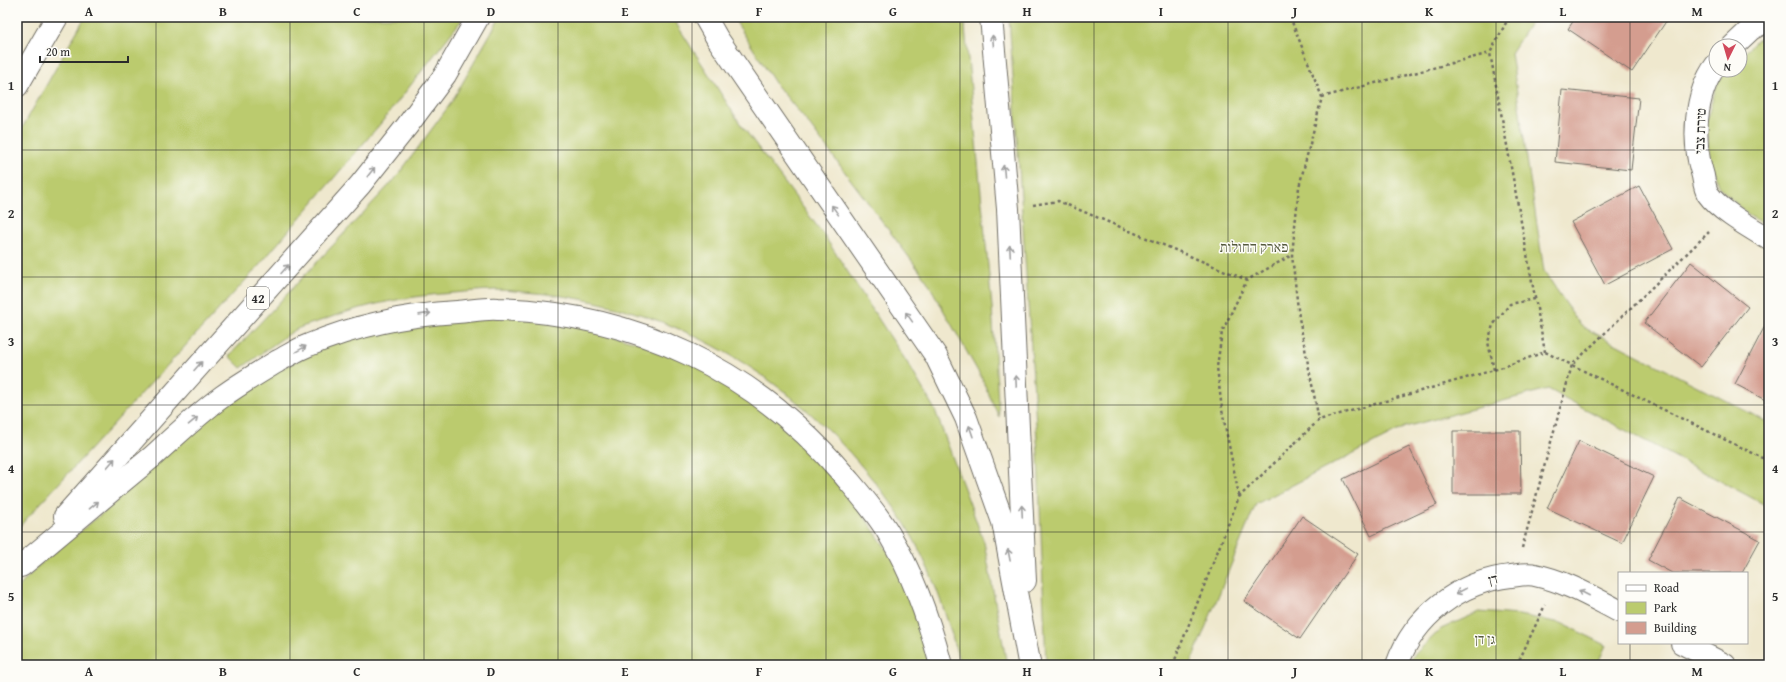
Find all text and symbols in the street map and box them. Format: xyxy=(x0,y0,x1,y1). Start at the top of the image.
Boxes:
text: A xyxy=(85,2,94,21)
text: B xyxy=(219,2,227,21)
text: C xyxy=(353,2,361,21)
text: D xyxy=(487,2,495,21)
text: E xyxy=(622,2,629,21)
text: F xyxy=(756,2,763,21)
text: G xyxy=(889,2,897,21)
text: H xyxy=(1022,2,1032,21)
text: I xyxy=(1159,2,1163,21)
text: J xyxy=(1291,2,1298,21)
text: K xyxy=(1425,2,1434,21)
text: L xyxy=(1560,2,1567,21)
text: M xyxy=(1691,2,1703,21)
one-way arrow xyxy=(989,35,997,48)
scale bar xyxy=(40,38,128,64)
north arrow xyxy=(1708,38,1748,78)
text: 20 m xyxy=(46,43,70,60)
text: N xyxy=(1722,60,1731,76)
text: 1 xyxy=(8,76,14,95)
text: 1 xyxy=(1772,76,1778,95)
street label: טירת צבי xyxy=(1689,108,1711,154)
one-way arrow xyxy=(1001,165,1008,178)
one-way arrow xyxy=(366,166,375,177)
text: 2 xyxy=(8,204,15,223)
text: 2 xyxy=(1772,204,1779,223)
one-way arrow xyxy=(831,205,839,216)
park label: פארק החולות xyxy=(1220,237,1288,257)
one-way arrow xyxy=(1006,245,1013,258)
one-way arrow xyxy=(280,264,289,274)
road number: 42 xyxy=(247,287,269,309)
one-way arrow xyxy=(419,311,432,318)
one-way arrow xyxy=(905,312,913,323)
text: 3 xyxy=(8,332,14,351)
text: 3 xyxy=(1772,332,1778,351)
one-way arrow xyxy=(295,344,307,352)
one-way arrow xyxy=(193,361,202,371)
one-way arrow xyxy=(1012,375,1019,388)
one-way arrow xyxy=(188,417,199,426)
one-way arrow xyxy=(967,424,974,437)
one-way arrow xyxy=(107,457,116,468)
text: 4 xyxy=(8,459,15,478)
text: 4 xyxy=(1772,459,1779,478)
one-way arrow xyxy=(89,501,100,510)
one-way arrow xyxy=(1018,505,1026,518)
one-way arrow xyxy=(1005,549,1013,562)
street label: דן xyxy=(1486,568,1500,590)
legend xyxy=(1618,572,1748,644)
text: Road xyxy=(1654,579,1680,596)
text: 5 xyxy=(8,587,15,606)
text: 5 xyxy=(1772,587,1779,606)
one-way arrow xyxy=(1455,588,1467,595)
one-way arrow xyxy=(1579,589,1591,596)
text: Park xyxy=(1654,599,1678,616)
text: Building xyxy=(1654,619,1697,636)
park label: גן דן xyxy=(1475,629,1496,649)
text: A xyxy=(85,662,94,681)
text: B xyxy=(219,662,227,681)
text: C xyxy=(353,662,361,681)
text: D xyxy=(487,662,495,681)
text: E xyxy=(622,662,629,681)
text: F xyxy=(756,662,763,681)
text: G xyxy=(889,662,897,681)
text: H xyxy=(1022,662,1032,681)
text: I xyxy=(1159,662,1163,681)
text: J xyxy=(1291,662,1298,681)
text: K xyxy=(1425,662,1434,681)
text: L xyxy=(1560,662,1567,681)
text: M xyxy=(1691,662,1703,681)

